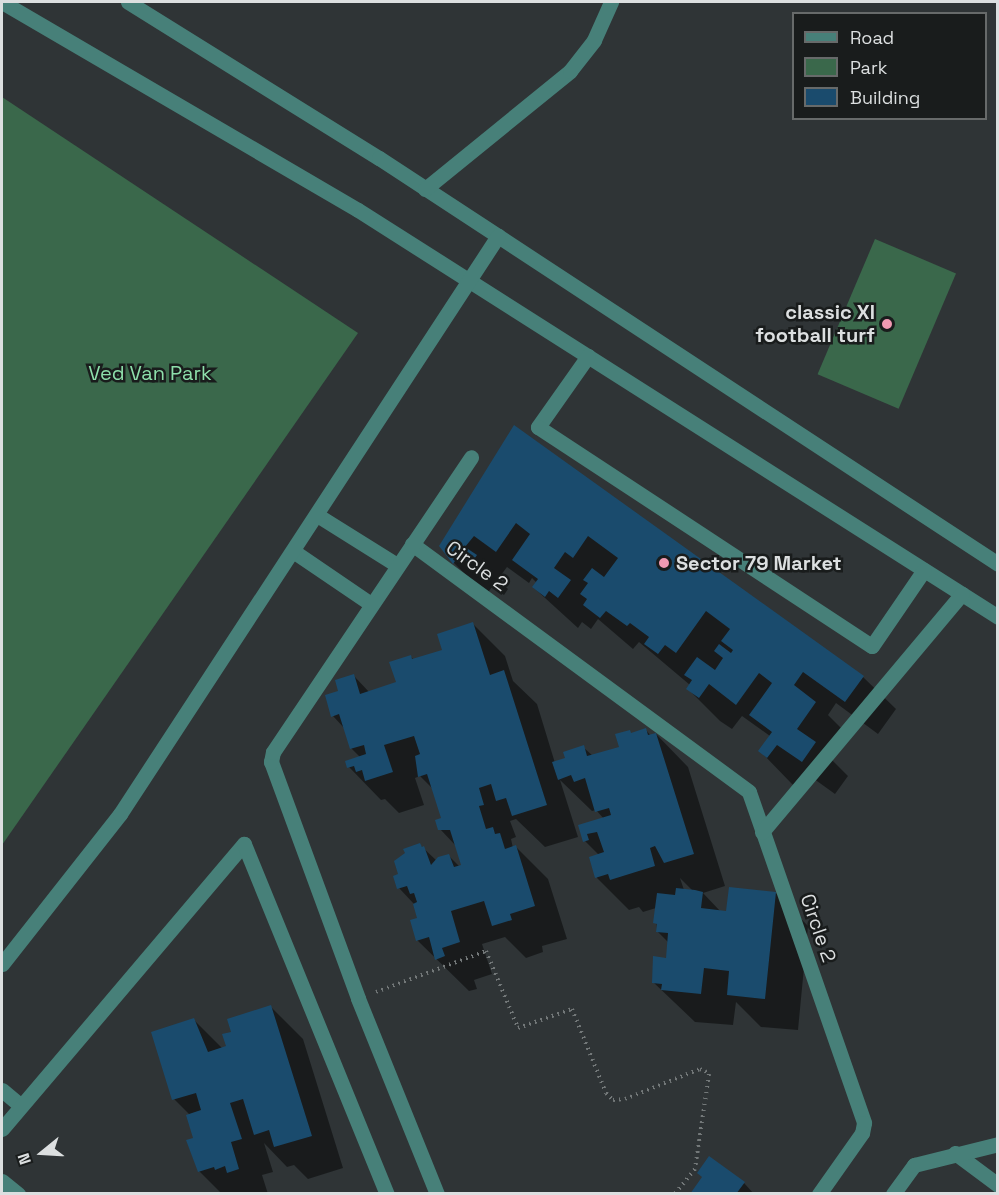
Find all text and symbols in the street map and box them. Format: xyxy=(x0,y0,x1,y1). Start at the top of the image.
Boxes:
legend xyxy=(792,12,987,120)
text: Road xyxy=(850,26,894,49)
text: Park xyxy=(850,56,887,79)
text: Building xyxy=(850,86,920,109)
place label: classic XI football turf xyxy=(755,300,875,347)
marker: classic XI football turf xyxy=(880,317,894,331)
park label: Ved Van Park xyxy=(88,361,212,385)
street label: Circle 2 xyxy=(441,535,513,597)
place label: Sector 79 Market xyxy=(676,551,842,575)
marker: Sector 79 Market xyxy=(657,556,671,570)
street label: Circle 2 xyxy=(795,891,841,965)
north arrow xyxy=(12,1123,72,1183)
text: N xyxy=(13,1150,36,1167)

